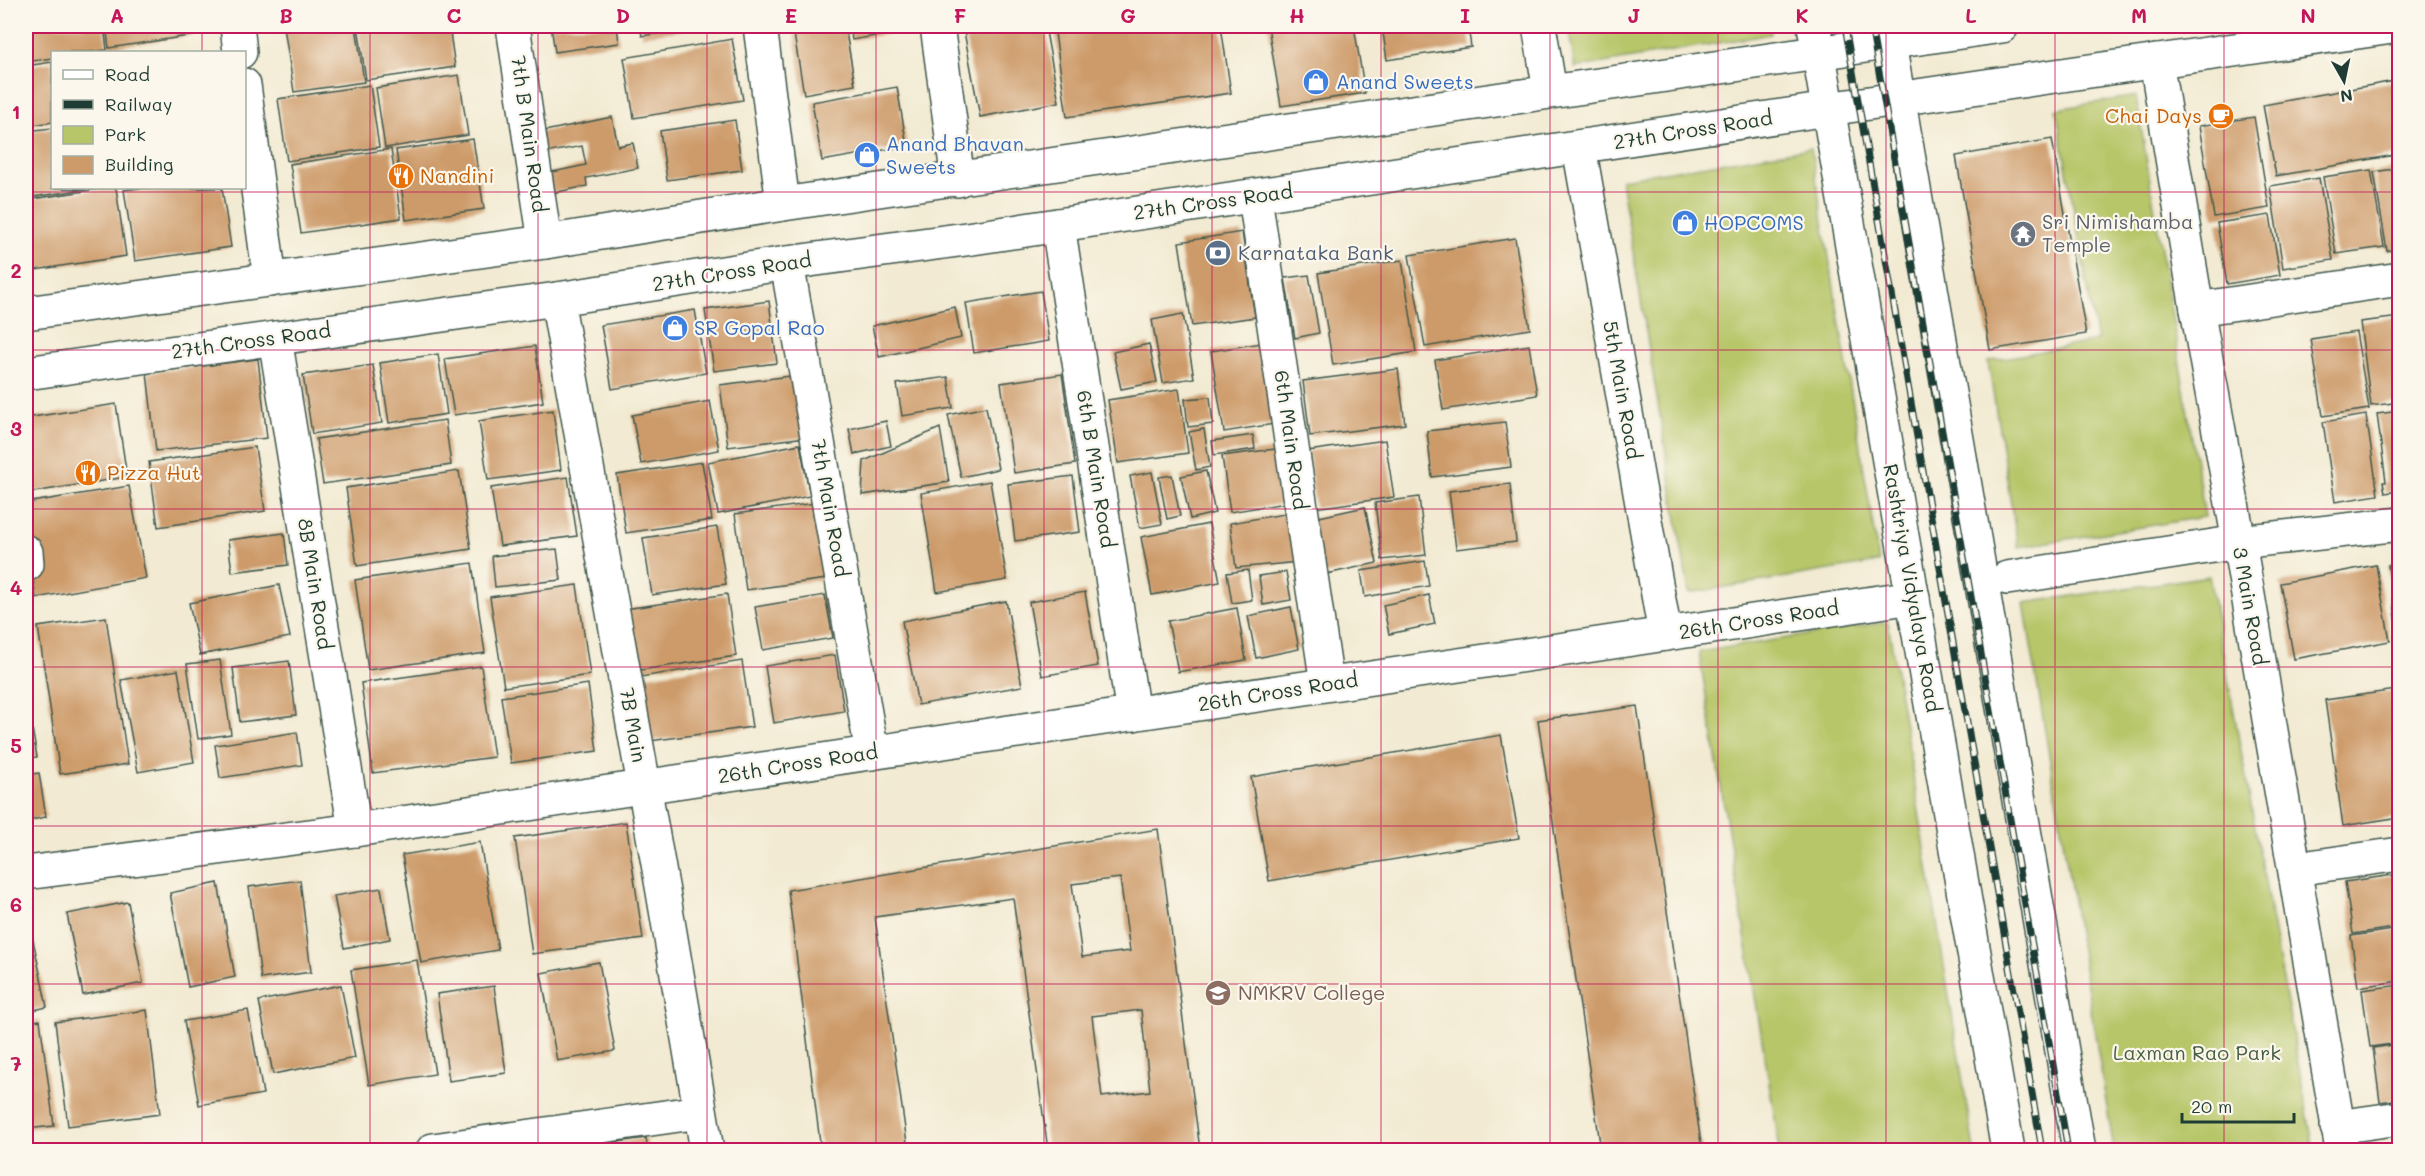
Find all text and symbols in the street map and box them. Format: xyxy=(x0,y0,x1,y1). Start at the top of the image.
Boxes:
text: A xyxy=(110,2,124,28)
text: B xyxy=(279,2,293,28)
text: C xyxy=(447,2,462,28)
text: D xyxy=(616,2,630,28)
text: E xyxy=(785,2,797,28)
text: F xyxy=(954,2,967,28)
text: G xyxy=(1120,2,1136,28)
text: H xyxy=(1289,2,1305,28)
text: I xyxy=(1460,2,1470,28)
text: J xyxy=(1627,2,1641,28)
text: K xyxy=(1795,2,1809,28)
text: L xyxy=(1965,2,1977,28)
text: M xyxy=(2131,2,2147,28)
text: N xyxy=(2300,2,2316,28)
legend xyxy=(51,51,246,189)
north arrow xyxy=(2314,51,2374,111)
street label: 7th B Main Road xyxy=(506,54,554,214)
text: Road xyxy=(105,62,150,86)
shop icon: Anand Sweets xyxy=(1301,67,1331,97)
place label: Anand Sweets xyxy=(1336,68,1474,94)
text: N xyxy=(2339,85,2354,108)
text: Railway xyxy=(105,92,172,116)
text: 1 xyxy=(12,98,20,124)
cafe icon: Chai Days xyxy=(2206,101,2236,131)
place label: Chai Days xyxy=(2105,102,2202,128)
street label: 27th Cross Road xyxy=(1612,104,1774,154)
text: Park xyxy=(105,122,146,146)
place label: Anand Bhavan Sweets xyxy=(886,130,1024,179)
shop icon: Anand Bhavan Sweets xyxy=(852,140,882,170)
text: Building xyxy=(105,152,173,176)
restaurant icon: Nandini xyxy=(386,161,416,191)
place label: Nandini xyxy=(420,162,494,188)
street label: 27th Cross Road xyxy=(1132,177,1294,225)
shop icon: HOPCOMS xyxy=(1670,208,1700,238)
place label: Sri Nimishamba Temple xyxy=(2042,208,2193,257)
place label: HOPCOMS xyxy=(1704,209,1804,235)
temple icon: Sri Nimishamba Temple xyxy=(2008,219,2038,249)
bank icon: Karnataka Bank xyxy=(1203,238,1233,268)
place label: Karnataka Bank xyxy=(1238,239,1394,265)
street label: 27th Cross Road xyxy=(651,246,813,296)
text: 2 xyxy=(10,257,22,283)
shop icon: SR Gopal Rao xyxy=(660,313,690,343)
place label: SR Gopal Rao xyxy=(694,314,825,340)
street label: 27th Cross Road xyxy=(170,316,332,364)
street label: 5th Main Road xyxy=(1598,319,1648,461)
street label: 6th Main Road xyxy=(1269,369,1315,511)
street label: 6th B Main Road xyxy=(1072,388,1122,549)
text: 3 xyxy=(10,415,22,441)
street label: 7th Main Road xyxy=(806,437,856,579)
restaurant icon: Pizza Hut xyxy=(73,458,103,488)
place label: Pizza Hut xyxy=(107,459,200,485)
street label: Rashtriya Vidyalaya Road xyxy=(1878,462,1948,714)
street label: 8B Main Road xyxy=(293,516,339,651)
street label: 3 Main Road xyxy=(2228,545,2274,667)
text: 4 xyxy=(10,574,23,600)
street label: 26th Cross Road xyxy=(1677,594,1841,644)
street label: 26th Cross Road xyxy=(1196,666,1360,716)
street label: 7B Main xyxy=(615,685,653,764)
text: 5 xyxy=(10,732,22,758)
street label: 26th Cross Road xyxy=(716,738,880,788)
text: 6 xyxy=(10,891,22,917)
school or university icon: NMKRV College xyxy=(1203,978,1233,1008)
place label: NMKRV College xyxy=(1238,979,1385,1005)
park label: Laxman Rao Park xyxy=(2113,1039,2281,1065)
text: 7 xyxy=(10,1050,22,1076)
scale bar xyxy=(2182,1086,2294,1124)
text: 20 m xyxy=(2191,1094,2232,1118)

